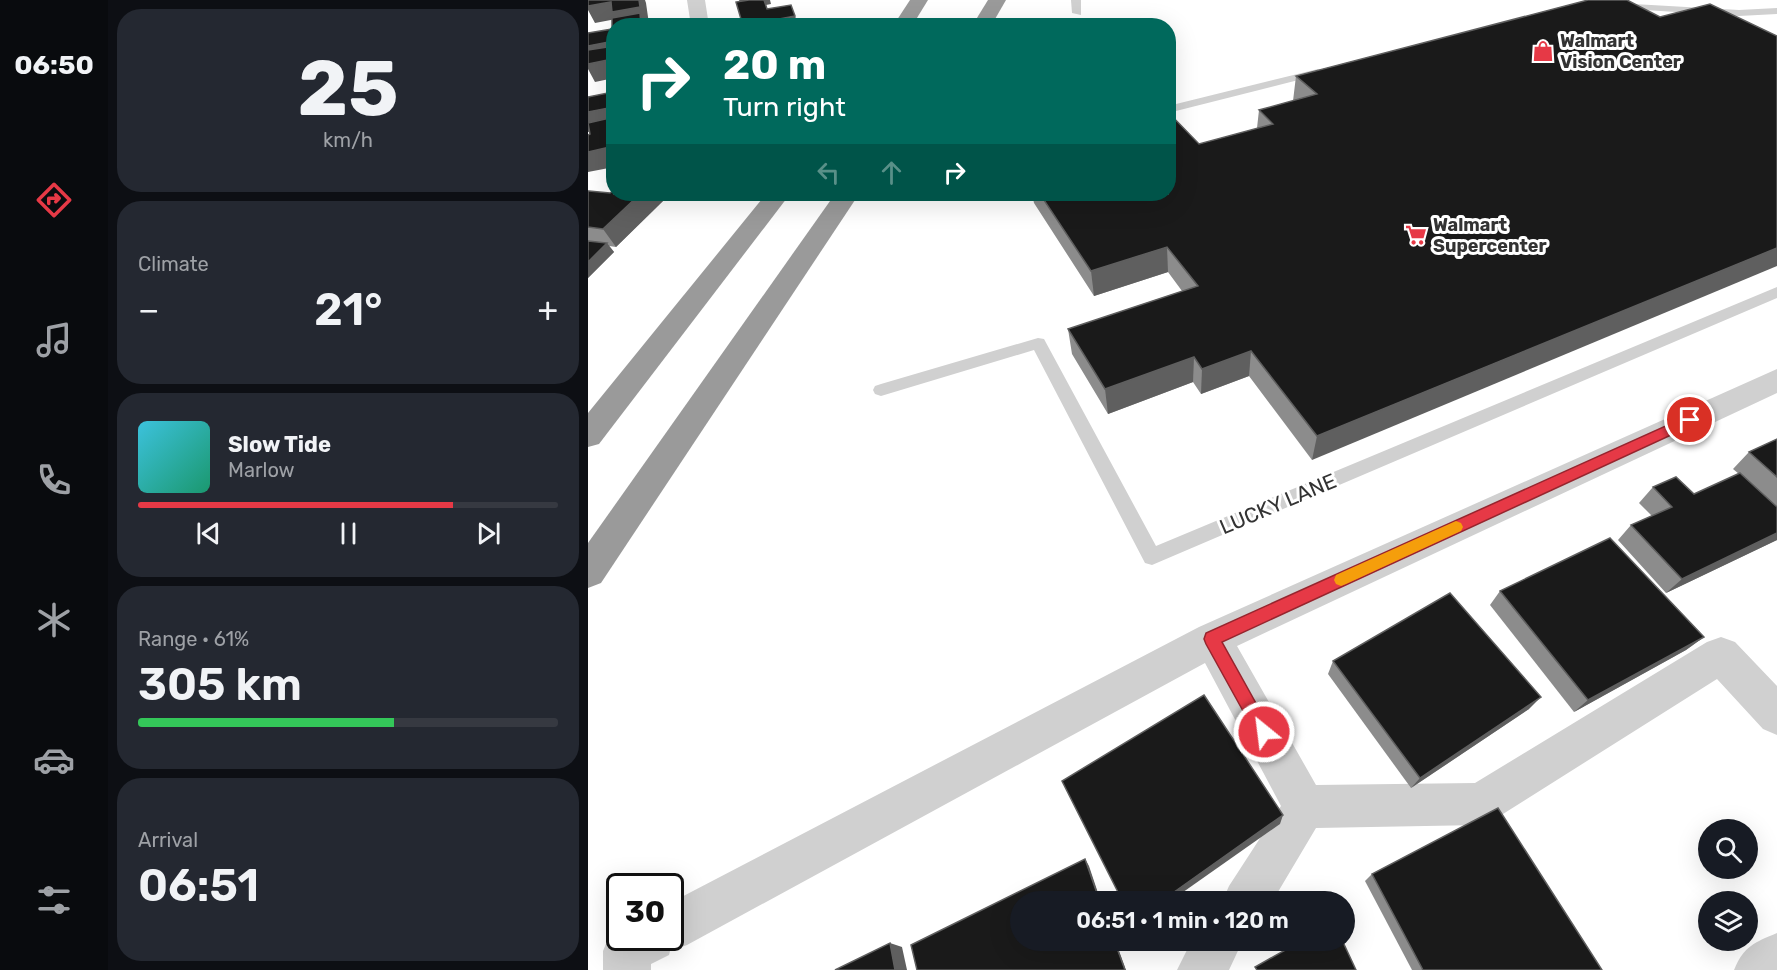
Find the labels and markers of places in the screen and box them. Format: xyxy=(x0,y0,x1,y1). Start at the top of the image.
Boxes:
place label: Walmart Vision Center xyxy=(1560,30,1681,73)
shop icon: Walmart Vision Center xyxy=(1531,39,1555,63)
place label: Walmart Supercenter xyxy=(1433,214,1547,257)
supermarket icon: Walmart Supercenter xyxy=(1404,223,1428,247)
pin xyxy=(1664,394,1715,445)

